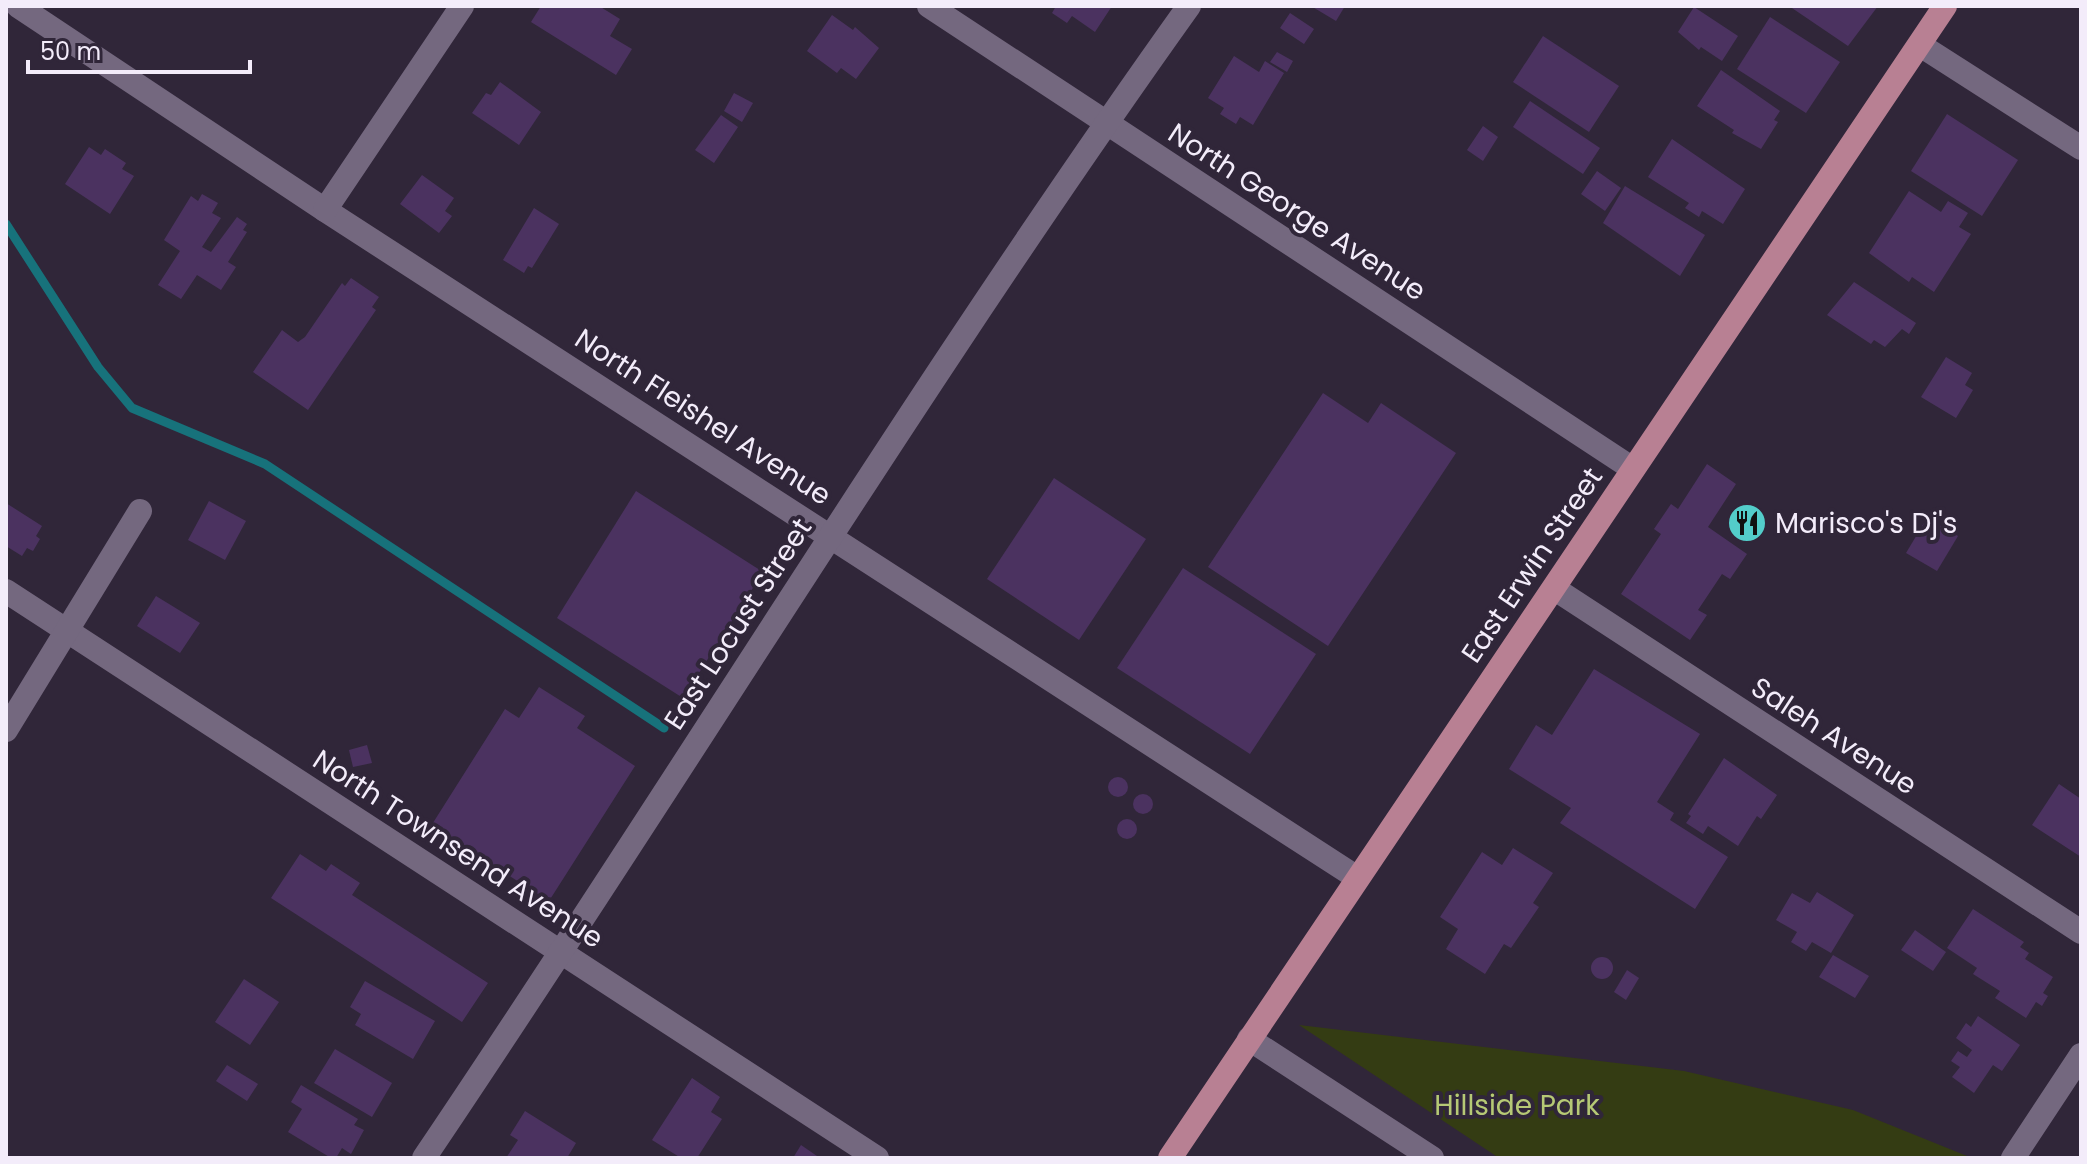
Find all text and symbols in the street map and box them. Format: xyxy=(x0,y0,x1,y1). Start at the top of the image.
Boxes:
scale bar xyxy=(28,24,250,74)
text: 50 m xyxy=(40,35,101,68)
street label: North George Avenue xyxy=(1161,114,1433,310)
street label: North Fleishel Avenue xyxy=(567,319,839,515)
street label: East Erwin Street xyxy=(1452,460,1612,670)
restaurant icon: Marisco's Dj's xyxy=(1726,502,1768,544)
place label: Marisco's Dj's xyxy=(1775,504,1957,543)
street label: East Locust Street xyxy=(655,511,821,737)
street label: Saleh Avenue xyxy=(1744,668,1924,804)
street label: North Townsend Avenue xyxy=(305,740,611,958)
park label: Hillside Park xyxy=(1434,1086,1600,1125)

